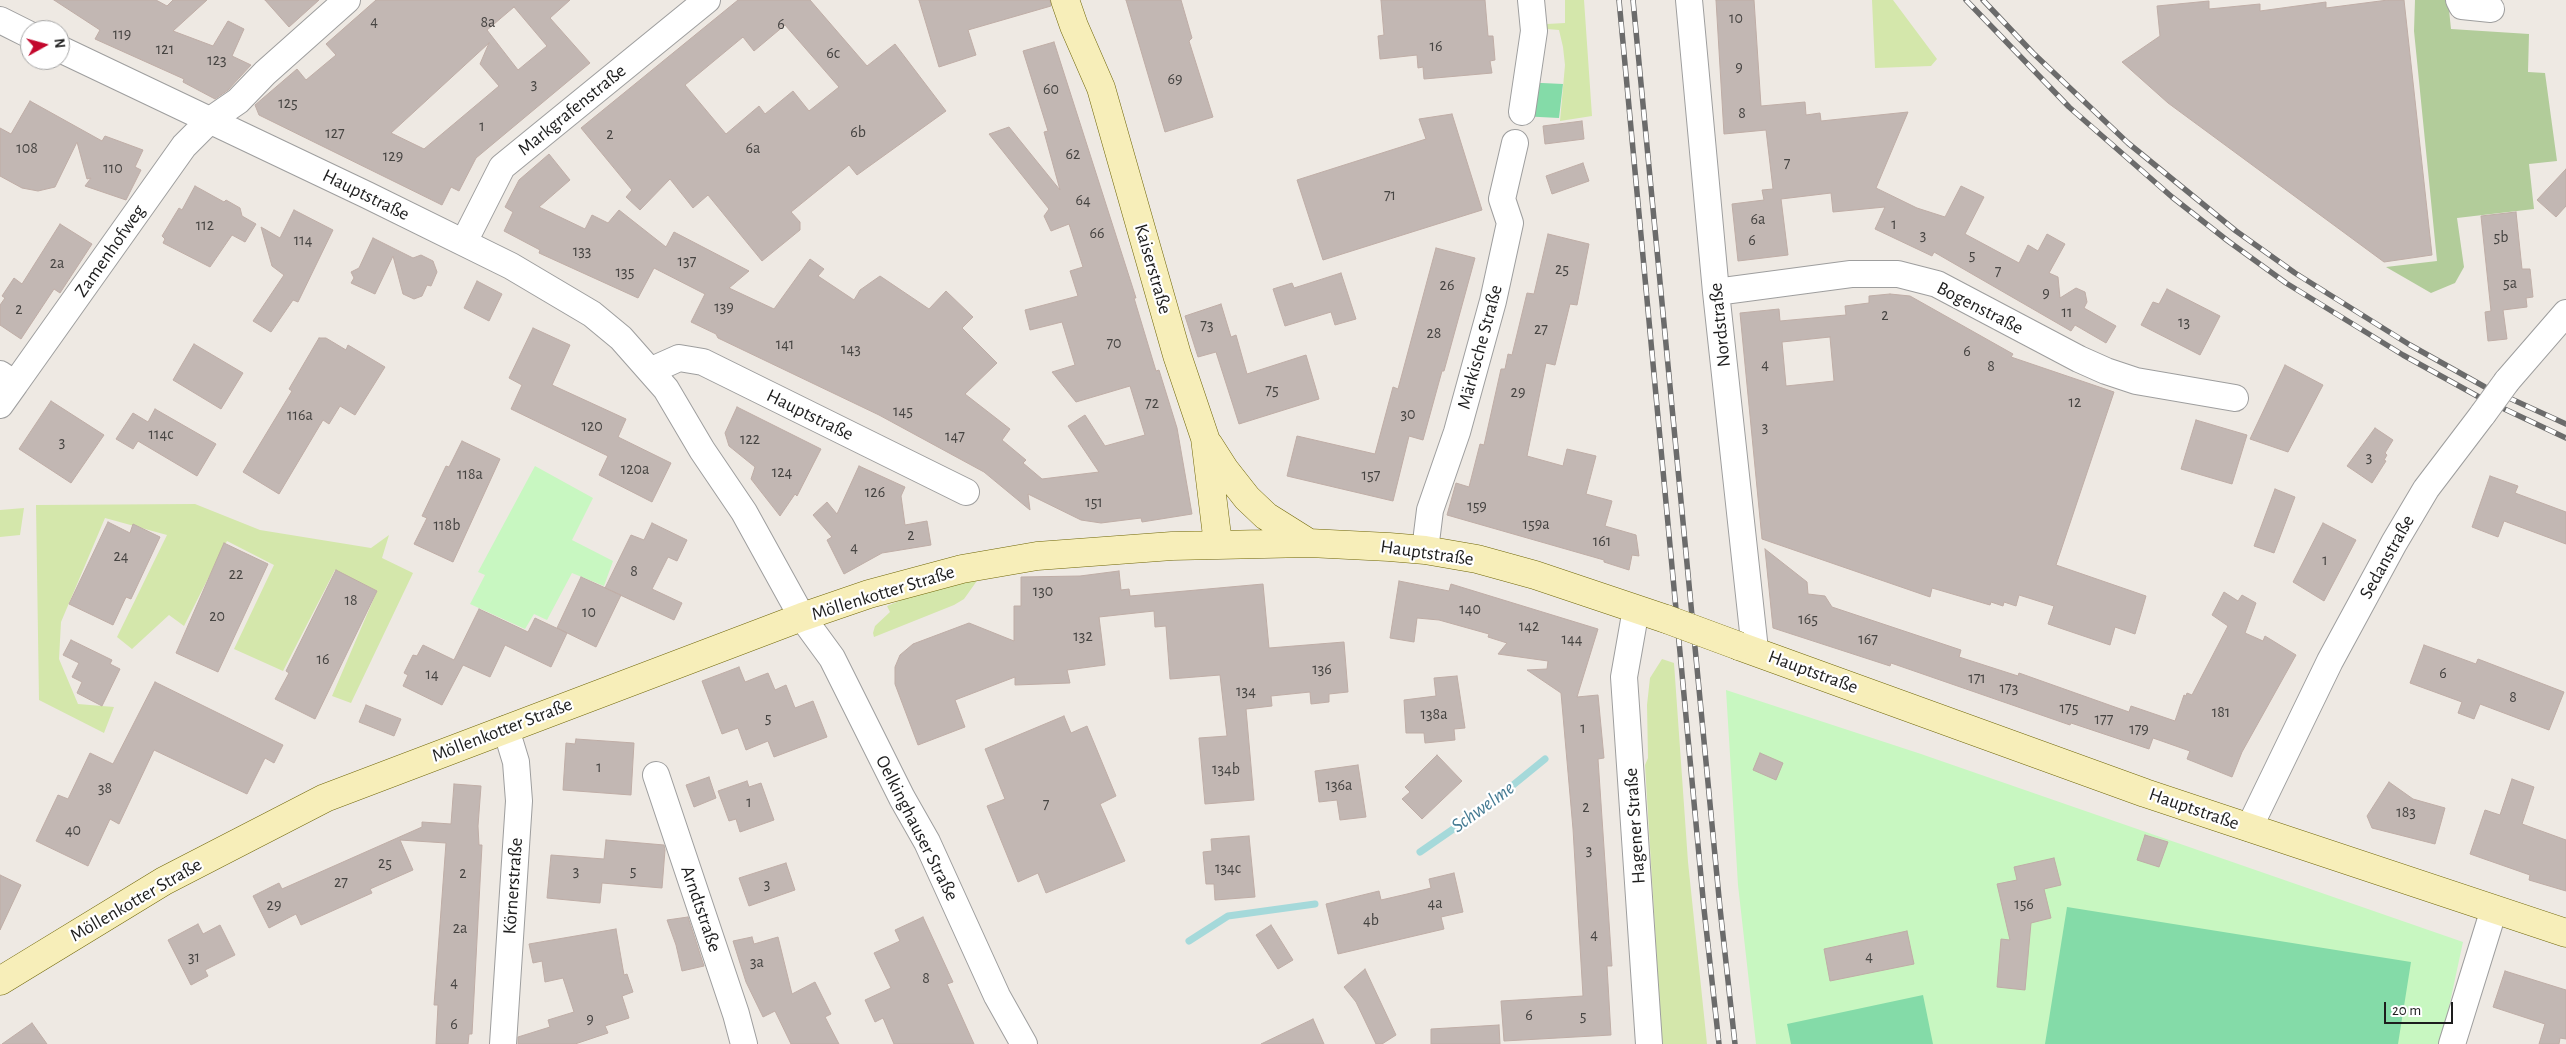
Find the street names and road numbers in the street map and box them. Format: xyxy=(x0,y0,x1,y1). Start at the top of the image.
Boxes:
street label: Markgrafenstraße xyxy=(513,59,631,161)
street label: Hauptstraße xyxy=(319,164,413,226)
street label: Zamenhofweg xyxy=(70,200,150,302)
street label: Kaiserstraße xyxy=(1129,221,1177,317)
street label: Bogenstraße xyxy=(1933,276,2027,340)
street label: Märkische Straße xyxy=(1452,282,1508,412)
street label: Nordstraße xyxy=(1704,282,1736,368)
street label: Hauptstraße xyxy=(763,384,857,446)
street label: Sedanstraße xyxy=(2355,511,2419,603)
street label: Hauptstraße xyxy=(1379,535,1475,571)
street label: Möllenkotter Straße xyxy=(809,560,957,626)
street label: Hauptstraße xyxy=(1765,645,1861,699)
street label: Möllenkotter Straße xyxy=(429,693,575,767)
street label: Oelkinghauser Straße xyxy=(870,751,964,905)
street label: Hagener Straße xyxy=(1620,767,1650,885)
street label: Hauptstraße xyxy=(2146,783,2242,835)
street label: Körnerstraße xyxy=(498,837,528,935)
street label: Möllenkotter Straße xyxy=(66,853,206,947)
street label: Arndtstraße xyxy=(676,863,726,955)

